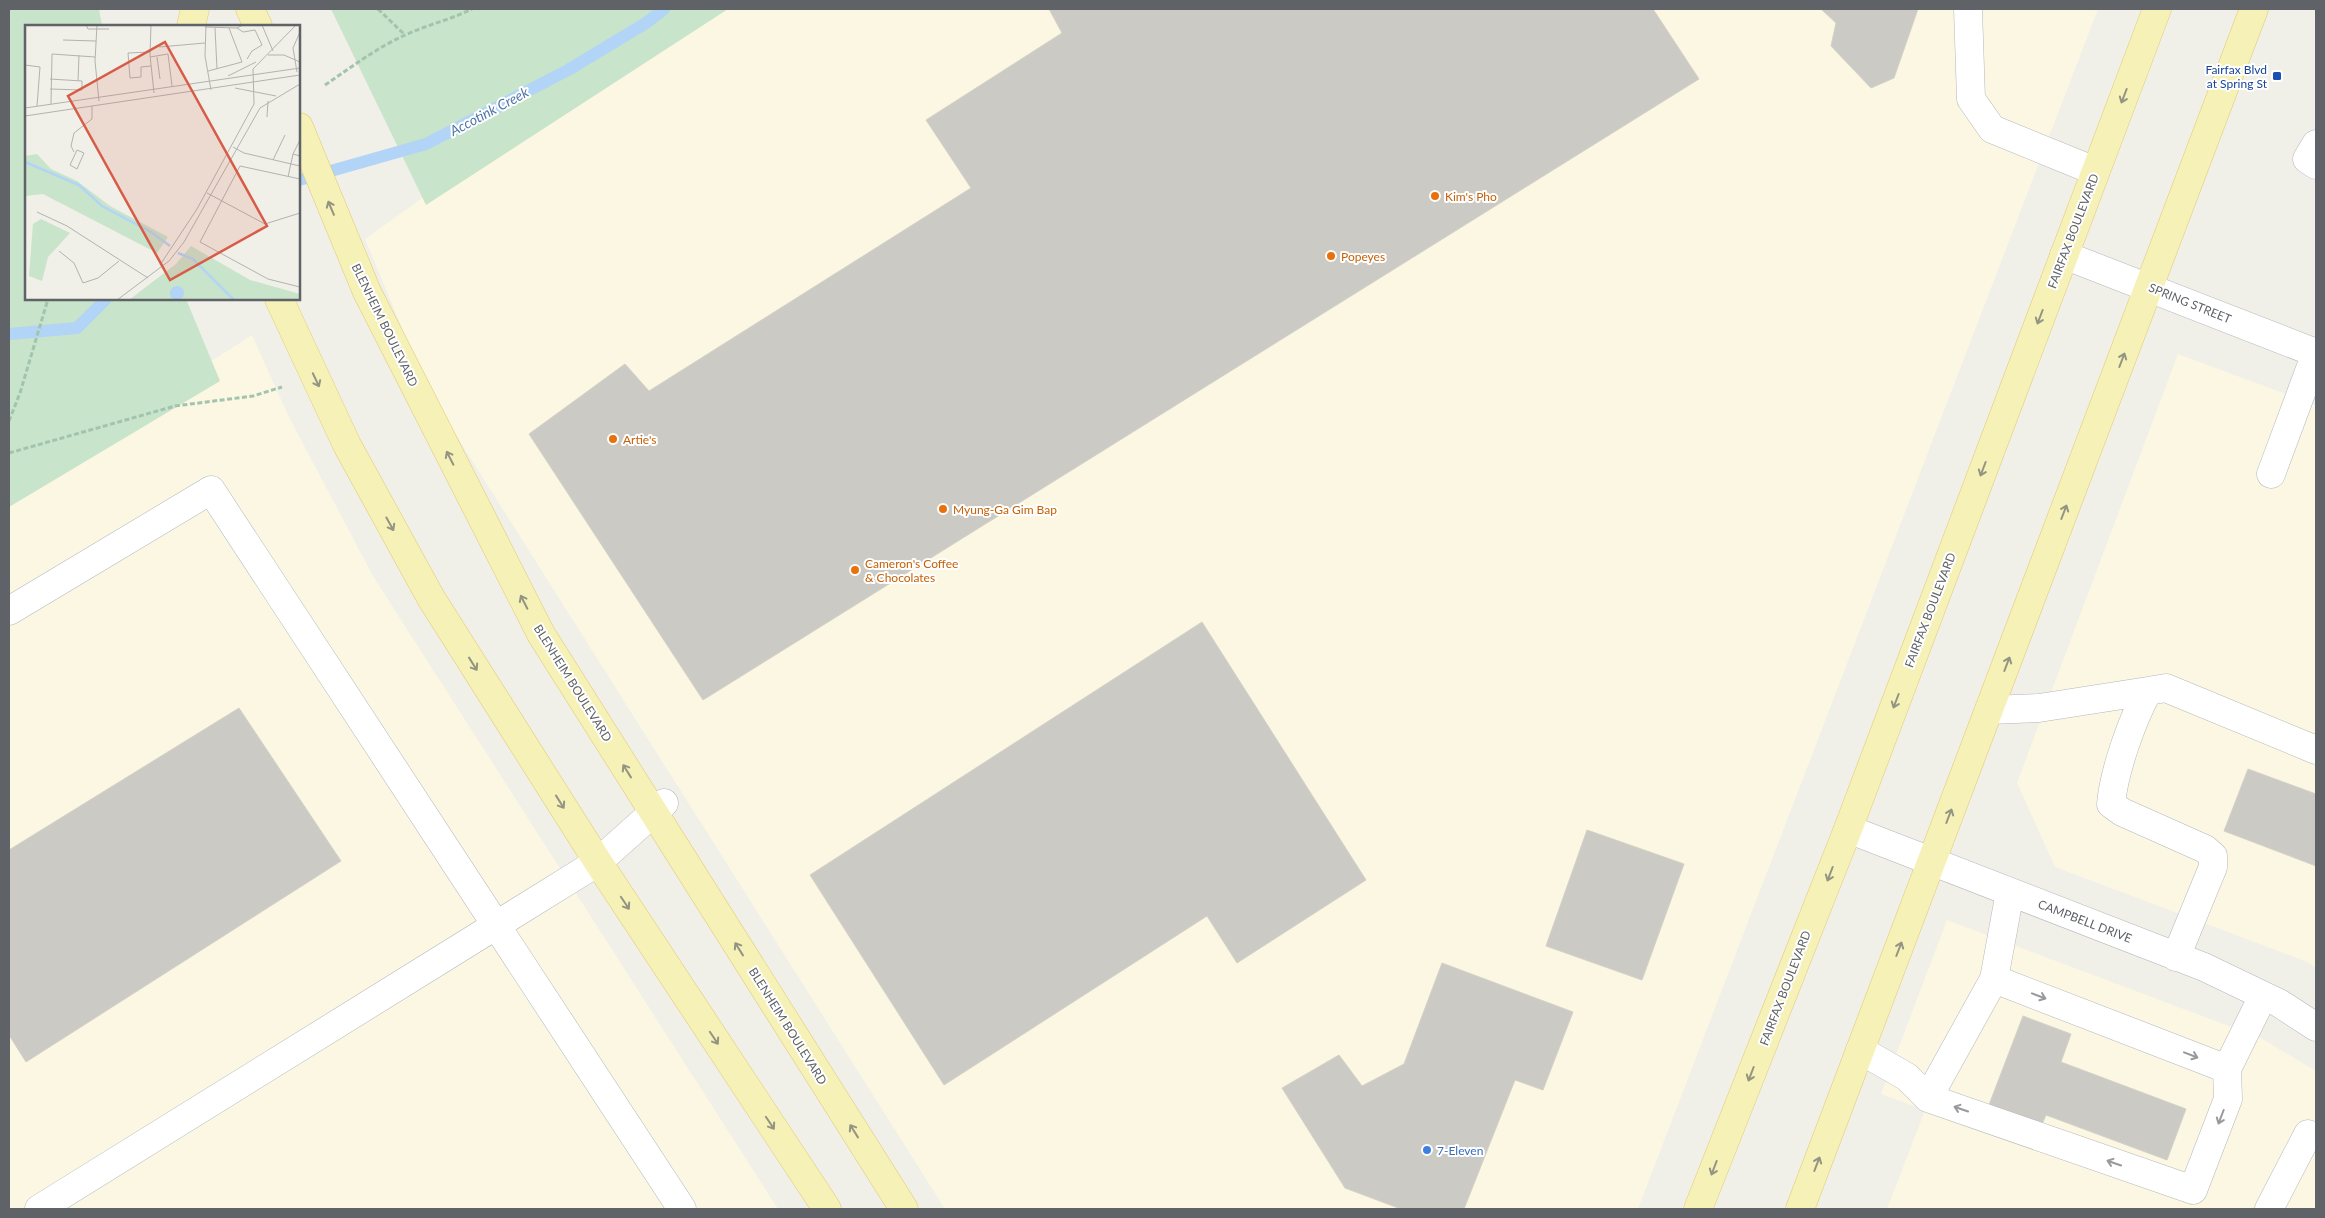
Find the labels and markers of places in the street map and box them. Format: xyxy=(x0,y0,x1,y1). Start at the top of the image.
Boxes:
place label: Fairfax Blvd at Spring St xyxy=(2205,62,2268,91)
marker: Fairfax Blvd at Spring St xyxy=(2271,70,2283,82)
place label: Kim's Pho xyxy=(1445,189,1497,204)
marker: Kim's Pho xyxy=(1429,190,1441,202)
place label: Popeyes xyxy=(1341,249,1385,264)
marker: Popeyes xyxy=(1325,250,1337,262)
place label: Artie's xyxy=(623,432,657,447)
marker: Artie's xyxy=(607,433,619,445)
place label: Myung-Ga Gim Bap xyxy=(953,502,1057,517)
marker: Myung-Ga Gim Bap xyxy=(937,503,949,515)
place label: Cameron's Coffee & Chocolates xyxy=(865,556,958,585)
marker: Cameron's Coffee & Chocolates xyxy=(849,564,861,576)
place label: 7-Eleven xyxy=(1437,1143,1483,1158)
marker: 7-Eleven xyxy=(1421,1144,1433,1156)

